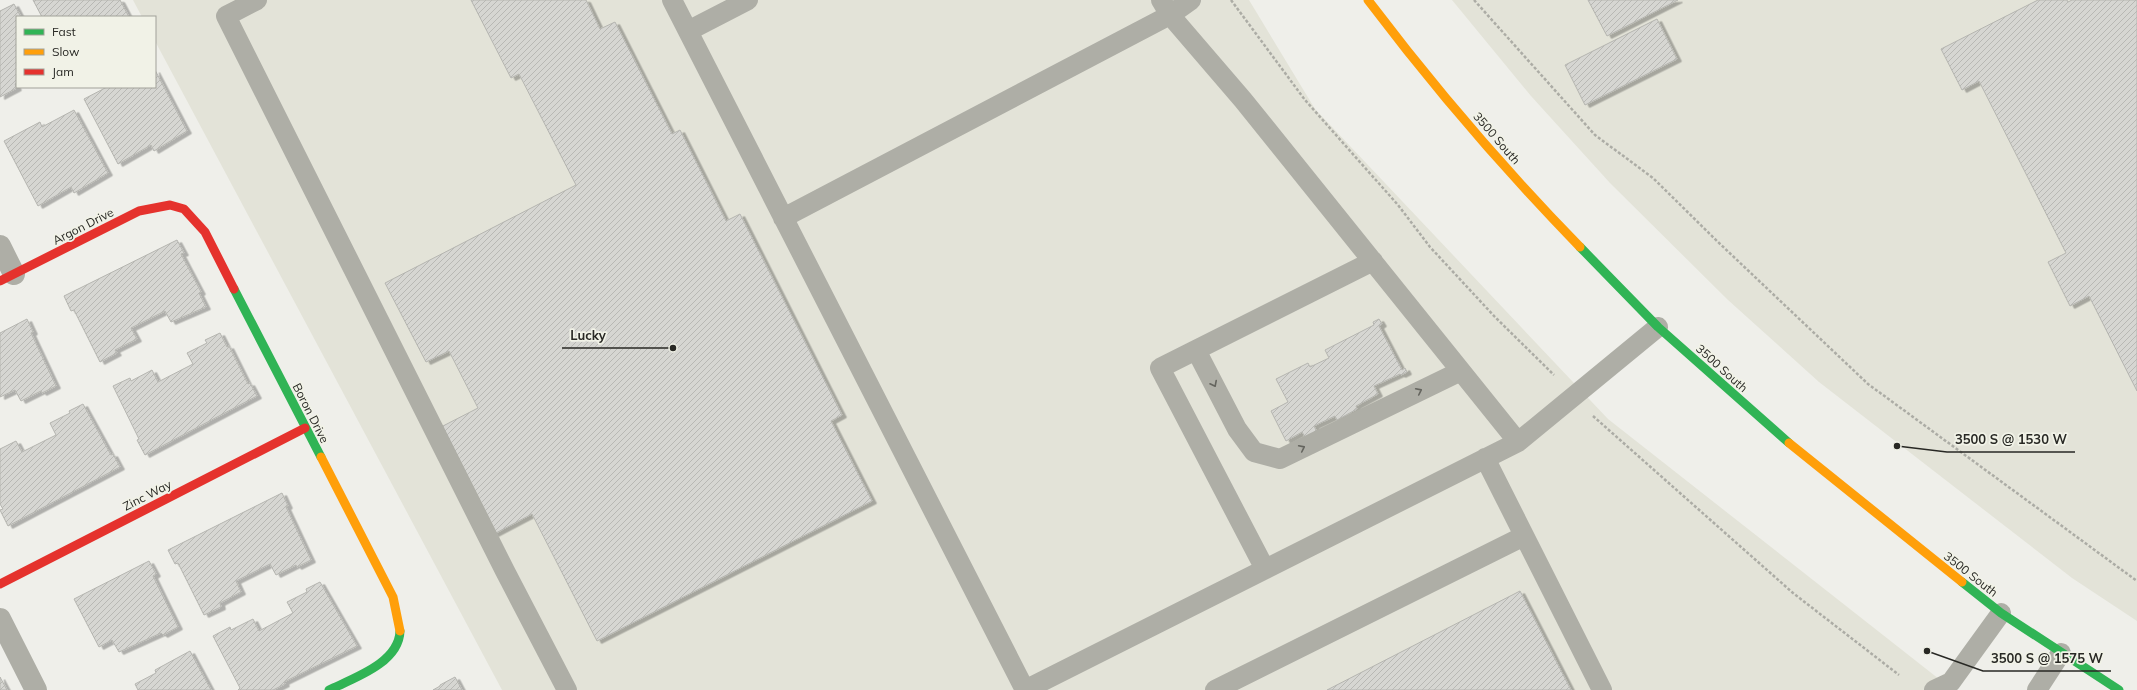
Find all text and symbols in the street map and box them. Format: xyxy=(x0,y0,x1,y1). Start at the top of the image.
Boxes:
legend xyxy=(16,16,156,88)
text: Fast xyxy=(52,24,76,39)
text: Slow xyxy=(52,44,80,59)
text: Jam xyxy=(52,64,74,79)
street label: 3500 South xyxy=(1470,109,1524,167)
street label: Argon Drive xyxy=(50,204,116,248)
callout: Lucky xyxy=(562,323,614,348)
text: Lucky xyxy=(570,327,607,344)
street label: 3500 South xyxy=(1693,341,1751,395)
one-way arrow xyxy=(1209,380,1217,388)
street label: Boron Drive xyxy=(289,381,333,445)
one-way arrow xyxy=(1415,388,1422,396)
callout: 3500 S @ 1530 W xyxy=(1947,427,2075,452)
text: 3500 S @ 1530 W xyxy=(1955,431,2068,447)
one-way arrow xyxy=(1298,445,1305,453)
street label: Zinc Way xyxy=(120,476,174,514)
street label: 3500 South xyxy=(1941,548,2001,600)
callout: 3500 S @ 1575 W xyxy=(1983,646,2111,671)
text: 3500 S @ 1575 W xyxy=(1991,650,2104,666)

